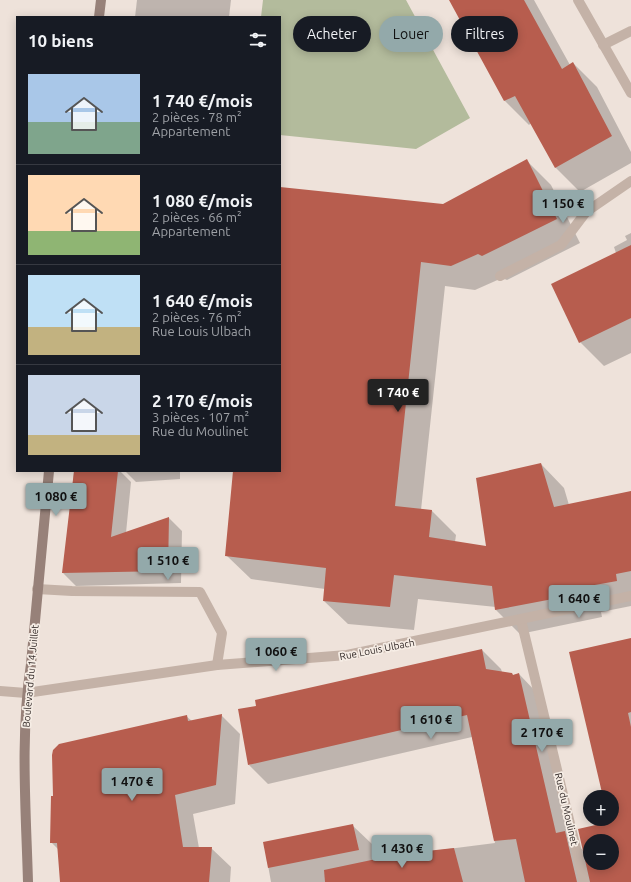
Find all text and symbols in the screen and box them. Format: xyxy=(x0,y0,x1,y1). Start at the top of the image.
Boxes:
chip: Acheter xyxy=(293,16,371,52)
chip: Louer xyxy=(379,16,443,52)
chip: Filtres xyxy=(451,16,518,52)
icon: filters xyxy=(247,29,269,51)
text: 10 biens xyxy=(28,31,94,50)
icon: home xyxy=(60,90,108,138)
text: 1 740 €/mois xyxy=(152,91,253,110)
text: 2 pièces · 78 m² xyxy=(152,110,242,124)
text: Appartement xyxy=(152,124,230,138)
pin: 1 150 € xyxy=(526,190,600,224)
icon: home xyxy=(60,191,108,239)
text: 1 080 €/mois xyxy=(152,191,253,210)
text: 1 150 € xyxy=(542,196,584,210)
text: 2 pièces · 66 m² xyxy=(152,210,242,224)
text: Appartement xyxy=(152,224,230,238)
icon: home xyxy=(60,291,108,339)
text: 1 640 €/mois xyxy=(152,291,253,310)
text: 2 pièces · 76 m² xyxy=(152,310,242,324)
text: Rue Louis Ulbach xyxy=(152,324,251,338)
pin: 1 740 € xyxy=(361,379,435,413)
text: 1 740 € xyxy=(377,385,419,399)
icon: home xyxy=(60,391,108,439)
text: 2 170 €/mois xyxy=(152,391,253,410)
text: 3 pièces · 107 m² xyxy=(152,410,249,424)
text: Rue du Moulinet xyxy=(152,424,248,438)
pin: 1 080 € xyxy=(19,483,93,517)
text: 1 080 € xyxy=(35,489,77,503)
pin: 1 510 € xyxy=(131,547,205,581)
text: 1 510 € xyxy=(147,553,189,567)
pin: 1 640 € xyxy=(542,585,616,619)
text: 1 640 € xyxy=(558,591,600,605)
street label: Boulevard du 14 Juillet xyxy=(21,624,40,728)
street label: Rue Louis Ulbach xyxy=(339,637,416,662)
pin: 1 060 € xyxy=(239,638,313,672)
text: 1 060 € xyxy=(255,644,297,658)
pin: 1 610 € xyxy=(394,706,468,740)
text: 1 610 € xyxy=(410,712,452,726)
pin: 2 170 € xyxy=(505,719,579,753)
text: 2 170 € xyxy=(521,725,563,739)
pin: 1 470 € xyxy=(95,768,169,802)
street label: Rue du Moulinet xyxy=(553,772,580,846)
text: 1 470 € xyxy=(111,774,153,788)
map controls xyxy=(583,790,619,870)
button: + xyxy=(583,790,619,826)
button: − xyxy=(583,834,619,870)
pin: 1 430 € xyxy=(365,835,439,869)
text: 1 430 € xyxy=(381,841,423,855)

